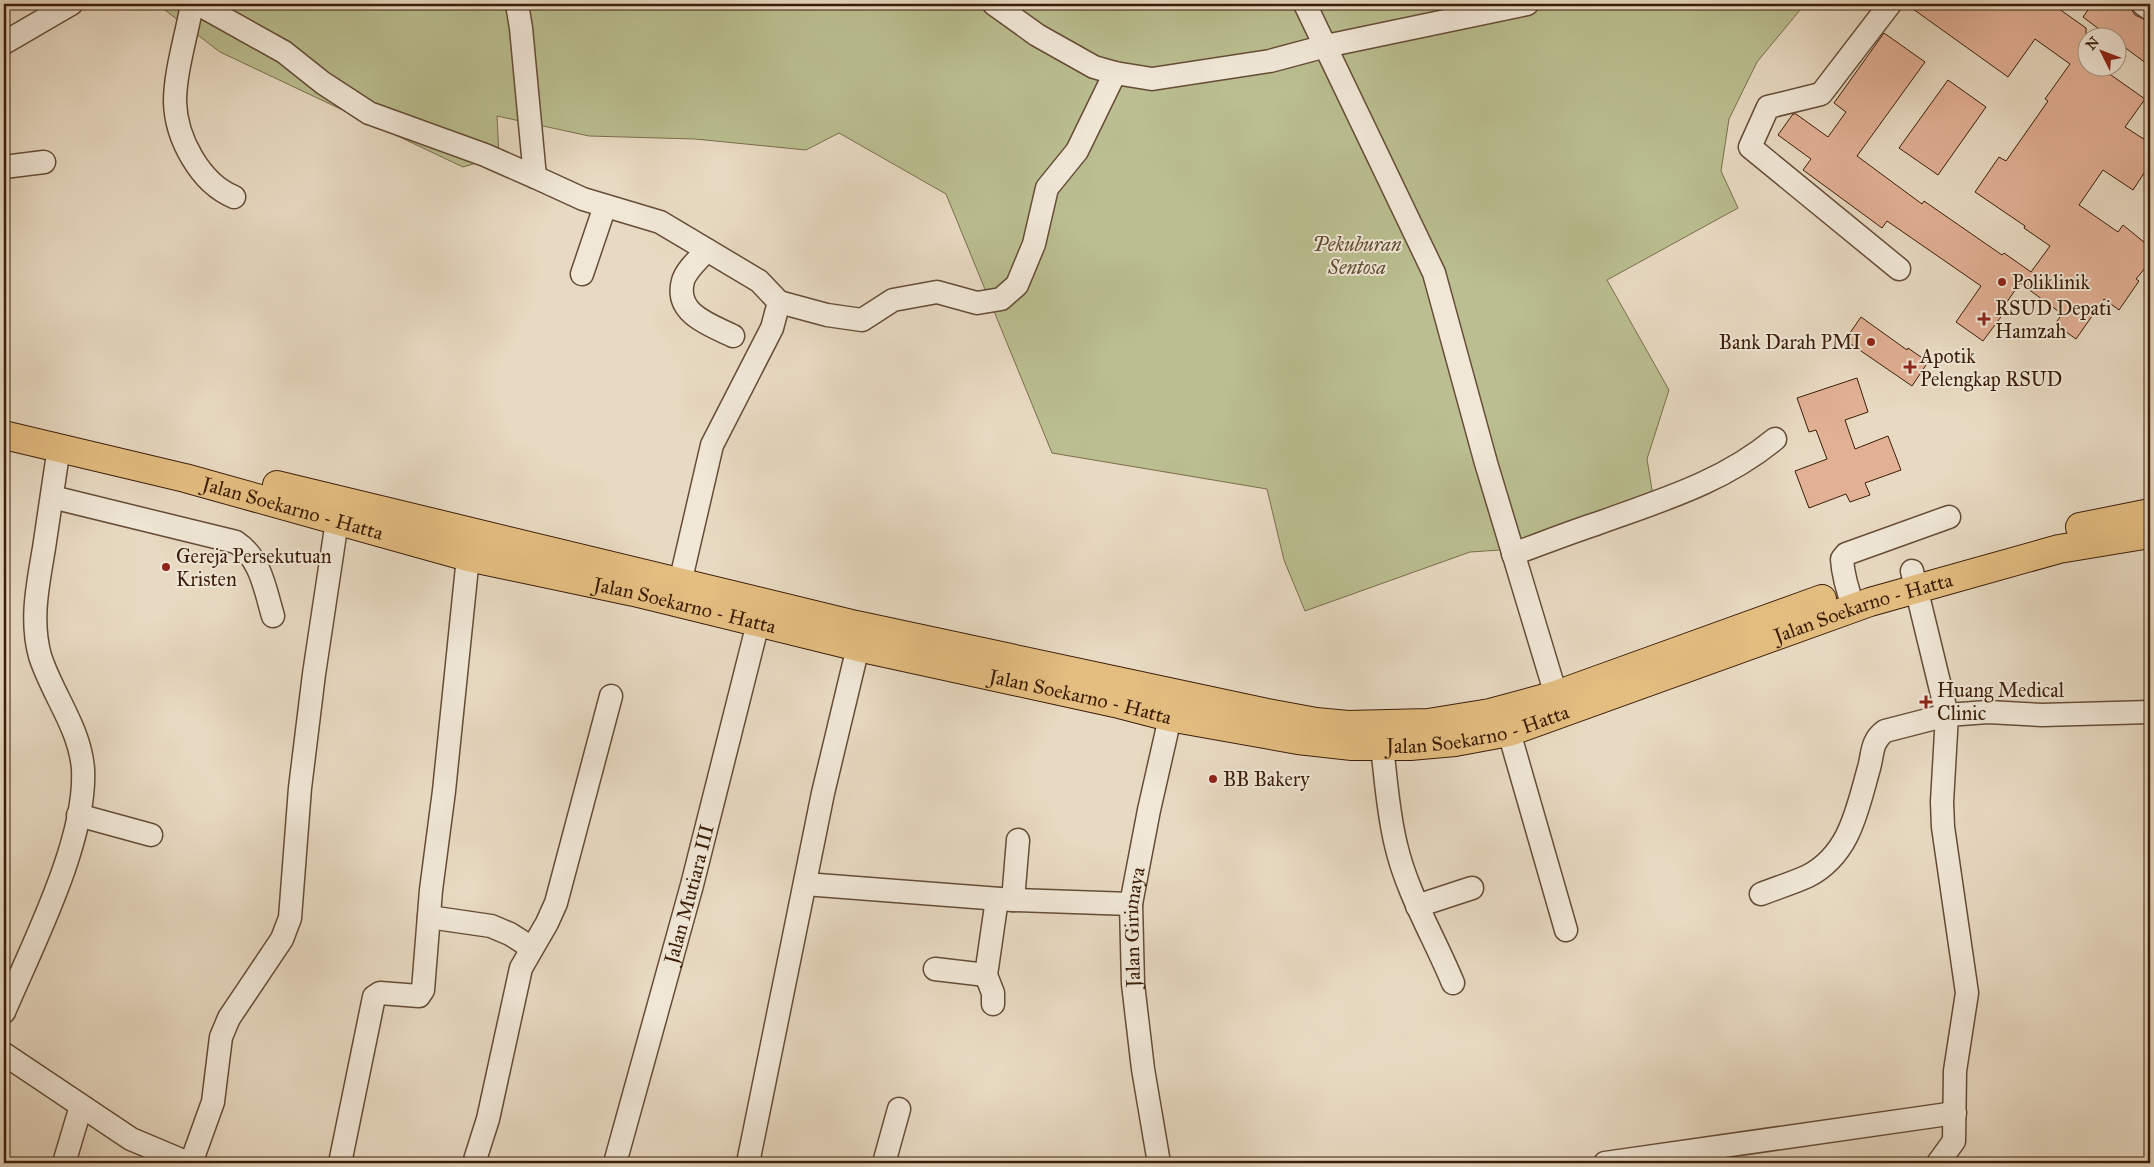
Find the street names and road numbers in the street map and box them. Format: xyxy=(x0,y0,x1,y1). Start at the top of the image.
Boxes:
street label: Jalan Soekarno - Hatta xyxy=(198,471,386,545)
street label: Jalan Soekarno - Hatta xyxy=(1769,567,1956,649)
street label: Jalan Soekarno - Hatta xyxy=(589,571,779,639)
street label: Jalan Soekarno - Hatta xyxy=(985,663,1175,729)
street label: Jalan Soekarno - Hatta xyxy=(1384,699,1573,759)
street label: Jalan Mutiara III xyxy=(658,822,719,969)
street label: Jalan Girimaya xyxy=(1118,864,1150,990)

